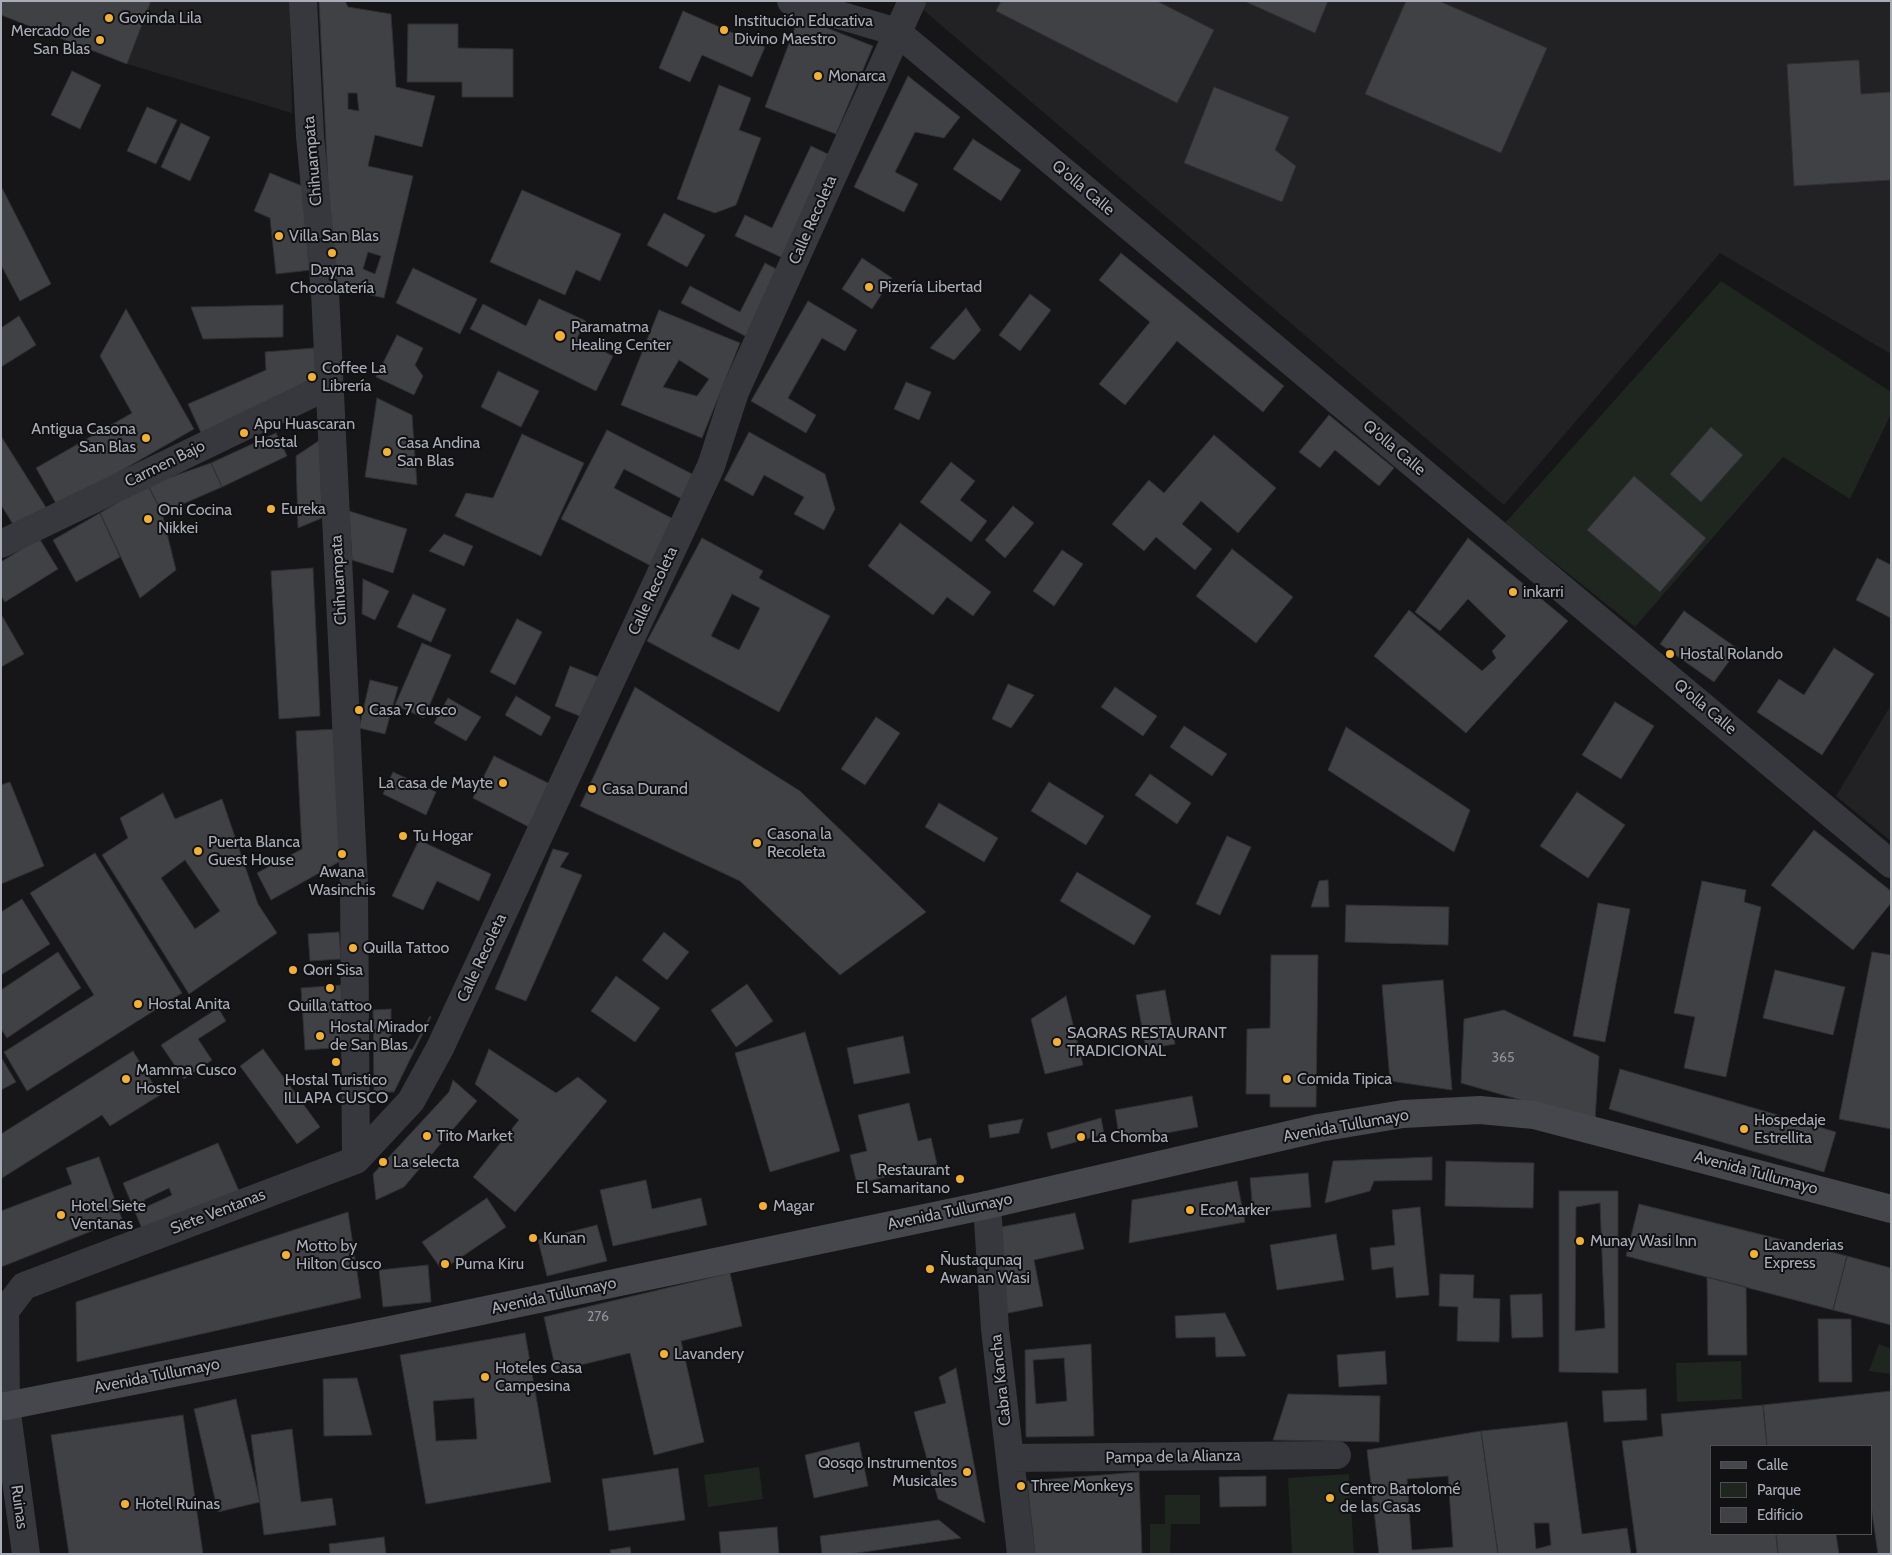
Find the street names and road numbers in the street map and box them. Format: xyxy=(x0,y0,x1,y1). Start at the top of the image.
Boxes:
street label: Chihuampata xyxy=(300,115,326,207)
street label: Q'olla Calle xyxy=(1048,156,1118,220)
street label: Calle Recoleta xyxy=(785,173,841,267)
street label: Q'olla Calle xyxy=(1359,416,1429,480)
street label: Carmen Bajo xyxy=(122,436,208,492)
street label: Chihuampata xyxy=(327,534,351,626)
street label: Calle Recoleta xyxy=(624,544,682,638)
street label: Q'olla Calle xyxy=(1670,675,1740,739)
street label: Calle Recoleta xyxy=(453,911,511,1005)
street label: Avenida Tullumayo xyxy=(1282,1105,1410,1147)
street label: Avenida Tullumayo xyxy=(1692,1147,1820,1199)
street label: Siete Ventanas xyxy=(168,1185,268,1239)
street label: Avenida Tullumayo xyxy=(886,1189,1014,1235)
street label: Avenida Tullumayo xyxy=(490,1273,618,1319)
street label: Cabra Kancha xyxy=(987,1333,1015,1427)
street label: Avenida Tullumayo xyxy=(93,1354,221,1398)
street label: Pampa de la Alianza xyxy=(1105,1446,1241,1468)
street label: Ruinas xyxy=(6,1484,32,1530)

